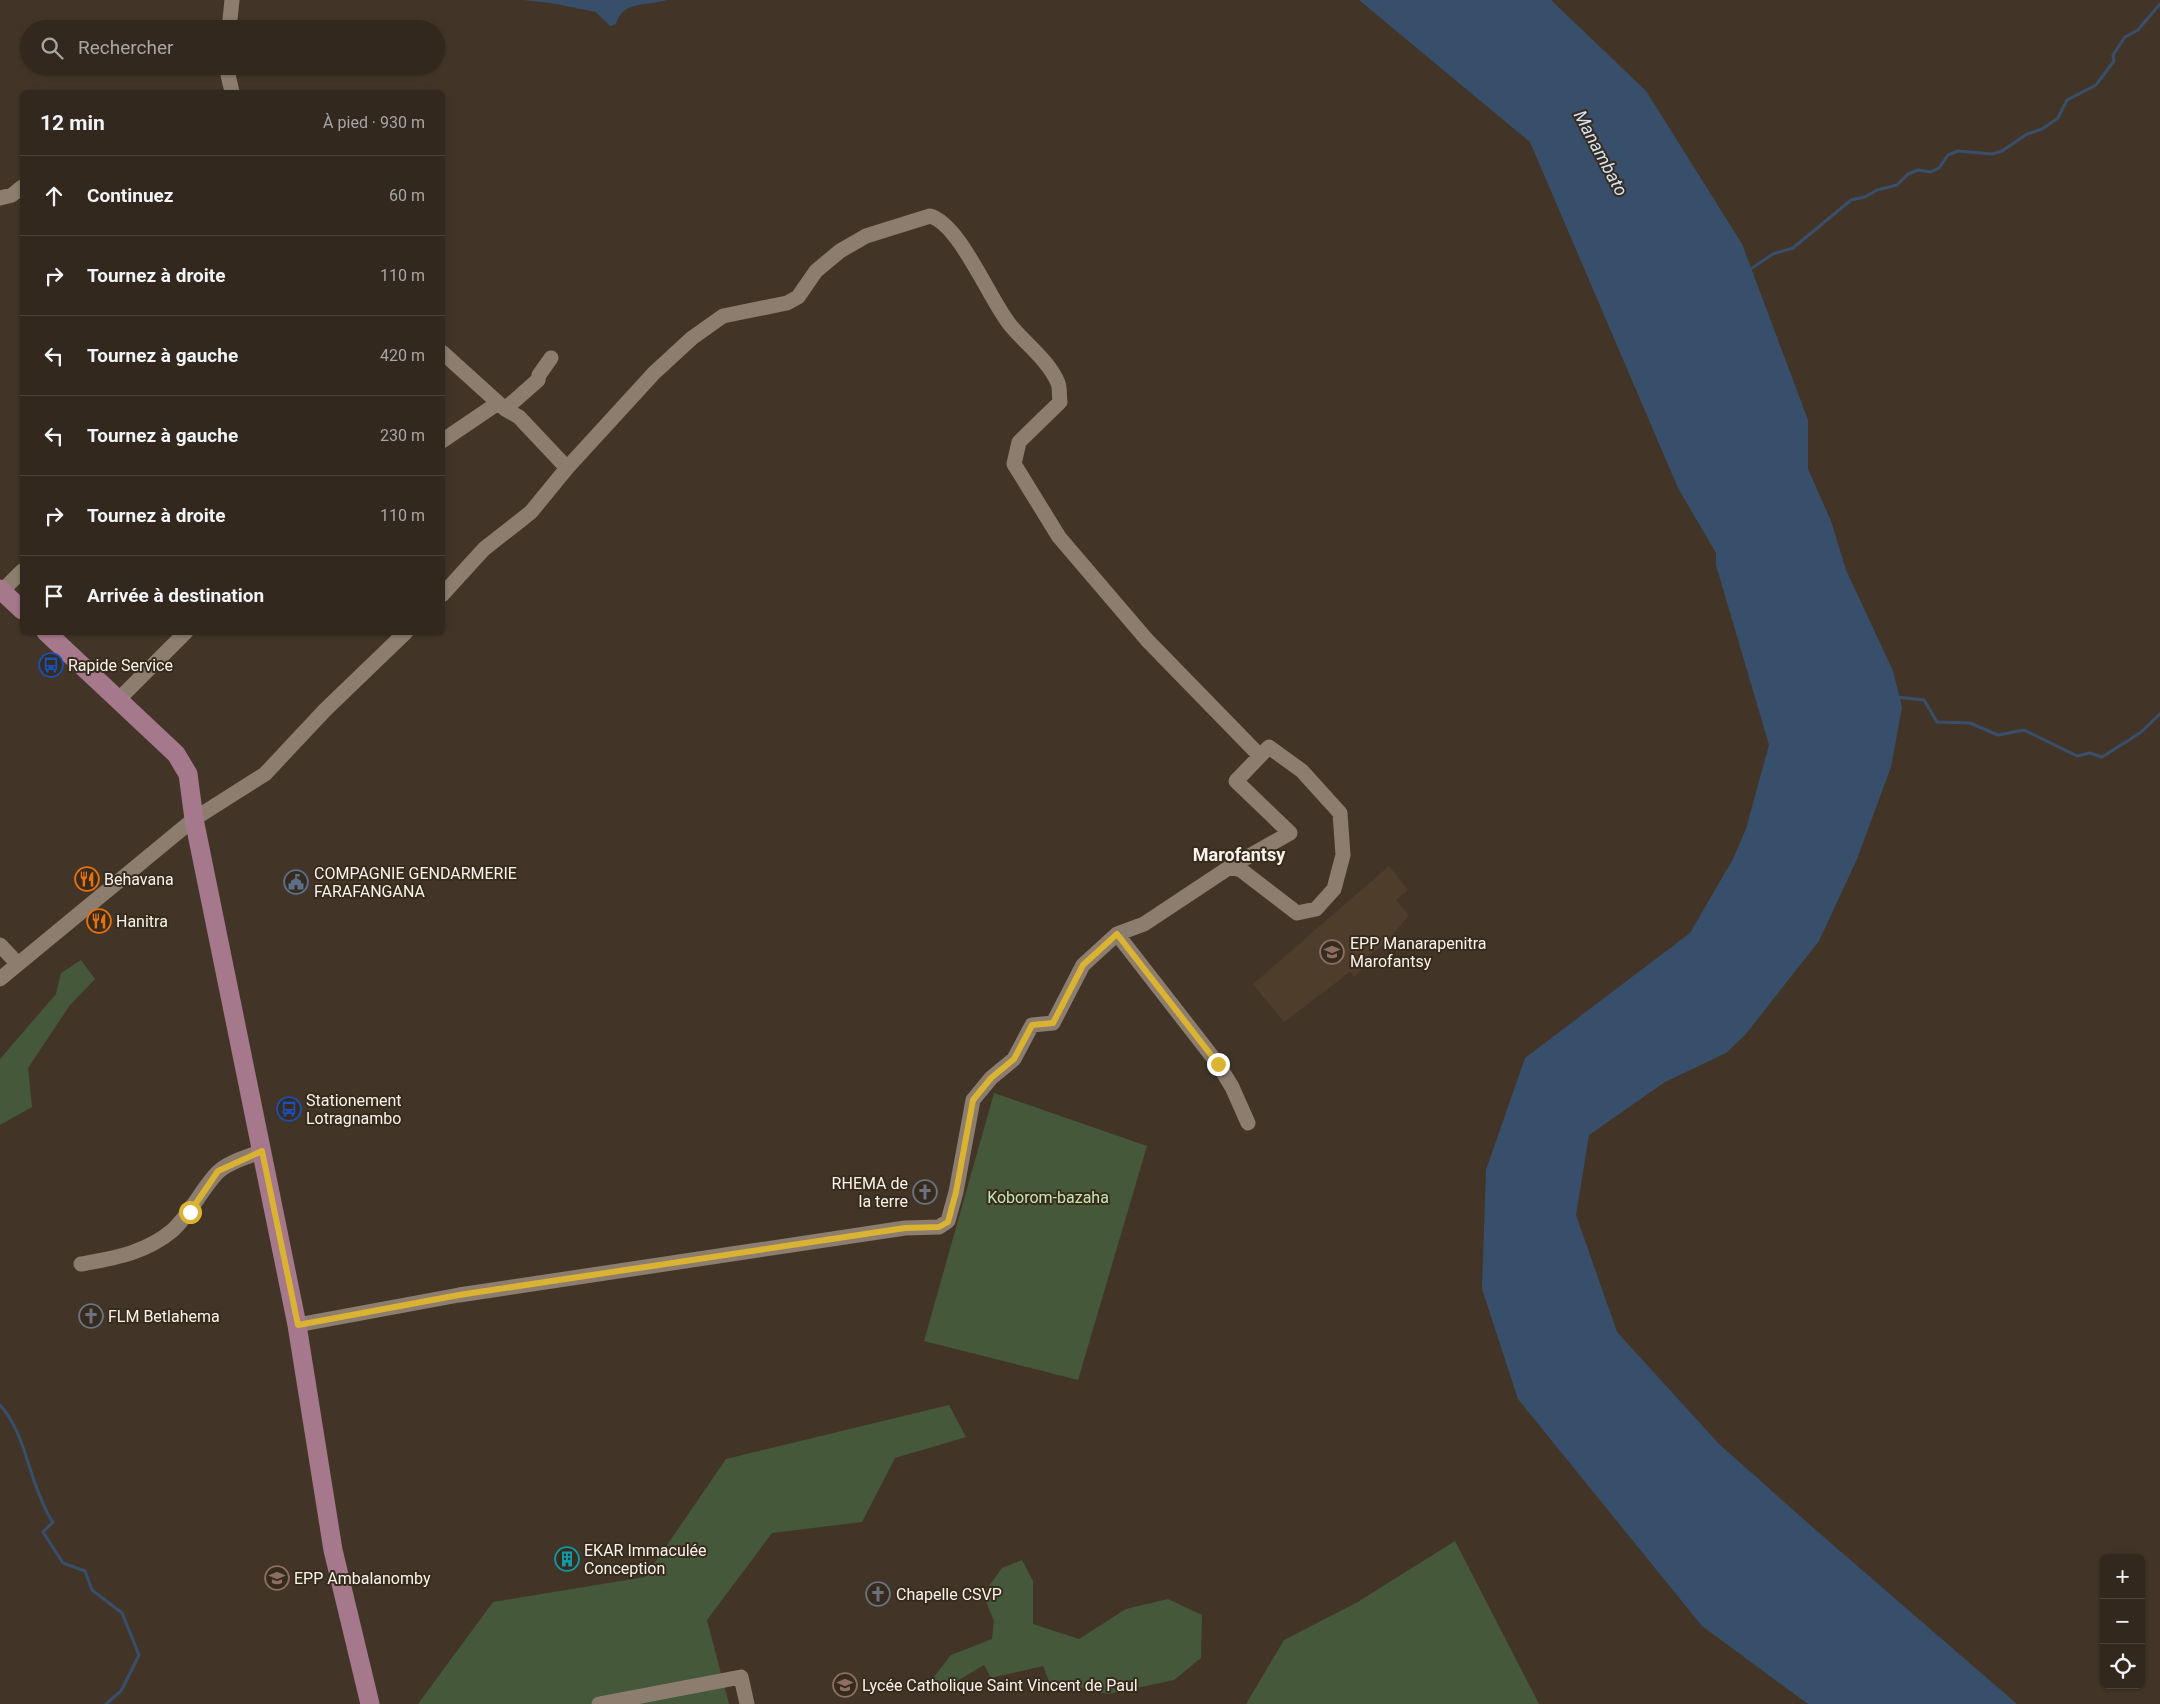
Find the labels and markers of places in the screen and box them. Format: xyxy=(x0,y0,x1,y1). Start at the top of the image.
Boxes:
bus stop icon: Rapide Service xyxy=(38,652,64,678)
place label: Rapide Service xyxy=(68,656,173,675)
place label: COMPAGNIE GENDARMERIE FARAFANGANA xyxy=(314,864,517,901)
restaurant icon: Behavana xyxy=(74,866,100,892)
public building icon: COMPAGNIE GENDARMERIE FARAFANGANA xyxy=(283,869,309,895)
place label: Behavana xyxy=(104,870,174,889)
restaurant icon: Hanitra xyxy=(86,908,112,934)
place label: Hanitra xyxy=(116,912,168,931)
place label: EPP Manarapenitra Marofantsy xyxy=(1350,934,1487,971)
school or university icon: EPP Manarapenitra Marofantsy xyxy=(1319,939,1345,965)
place label: Stationement Lotragnambo xyxy=(306,1091,402,1128)
bus stop icon: Stationement Lotragnambo xyxy=(276,1096,302,1122)
place label: RHEMA de la terre xyxy=(832,1174,908,1211)
church icon: RHEMA de la terre xyxy=(912,1179,938,1205)
church icon: FLM Betlahema xyxy=(78,1303,104,1329)
place label: FLM Betlahema xyxy=(108,1307,220,1326)
place label: EKAR Immaculée Conception xyxy=(584,1541,707,1578)
building icon: EKAR Immaculée Conception xyxy=(554,1546,580,1572)
school or university icon: EPP Ambalanomby xyxy=(264,1565,290,1591)
place label: EPP Ambalanomby xyxy=(294,1569,431,1588)
church icon: Chapelle CSVP xyxy=(865,1581,891,1607)
place label: Chapelle CSVP xyxy=(896,1585,1002,1604)
school or university icon: Lycée Catholique Saint Vincent de Paul xyxy=(832,1672,858,1698)
place label: Lycée Catholique Saint Vincent de Paul xyxy=(862,1676,1138,1695)

